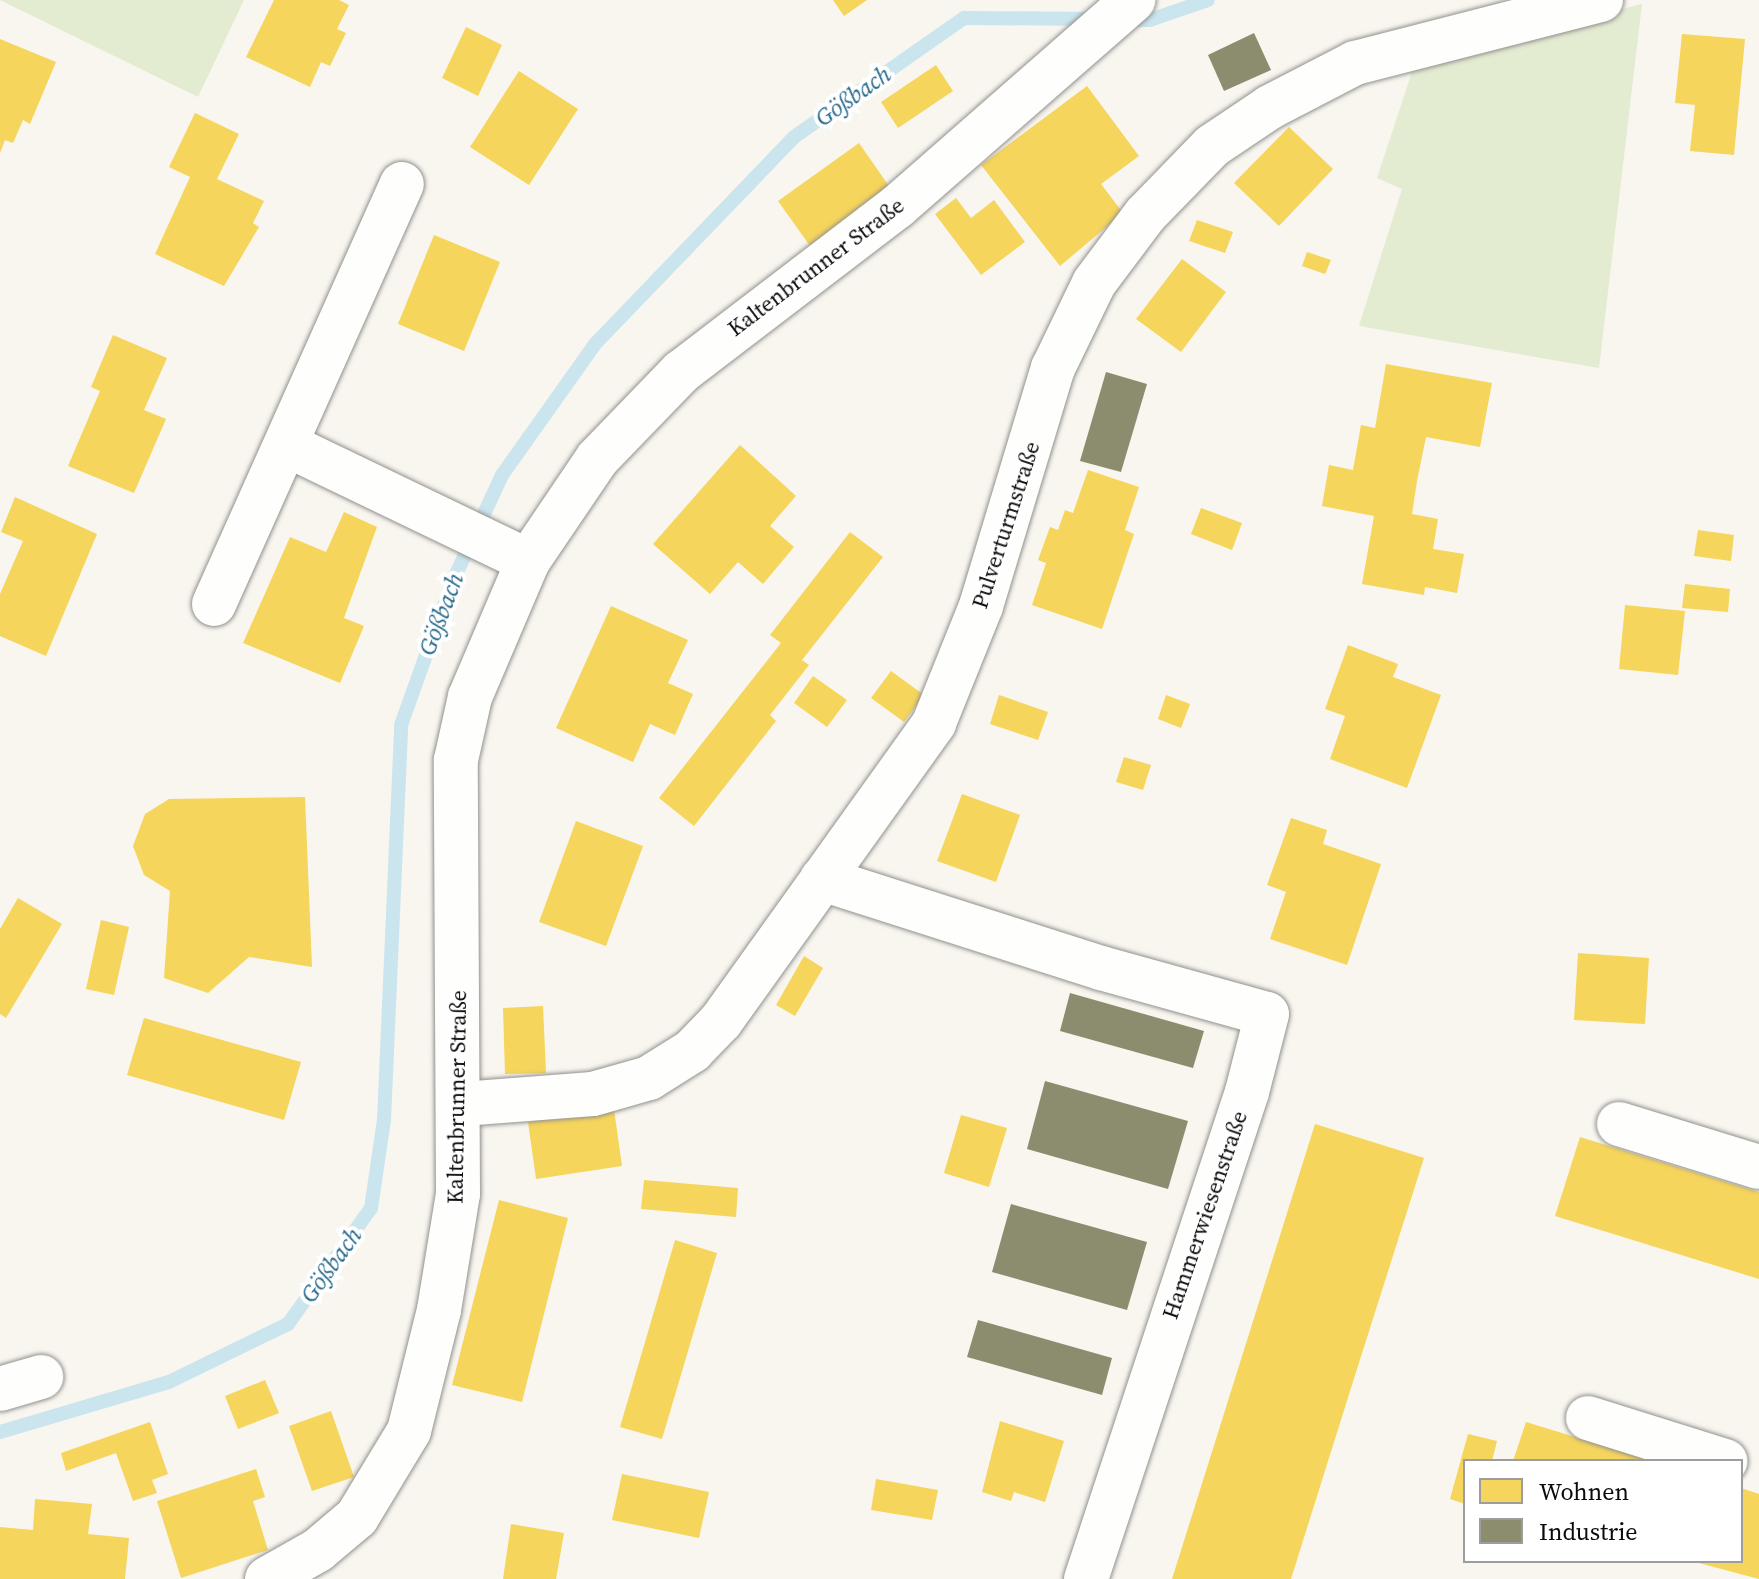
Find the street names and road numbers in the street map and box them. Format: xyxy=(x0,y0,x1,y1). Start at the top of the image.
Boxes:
street label: Kaltenbrunner Straße xyxy=(723,192,909,342)
street label: Pulverturmstraße xyxy=(967,438,1045,612)
street label: Kaltenbrunner Straße xyxy=(442,990,472,1204)
street label: Hammerwiesenstraße xyxy=(1157,1108,1253,1322)

